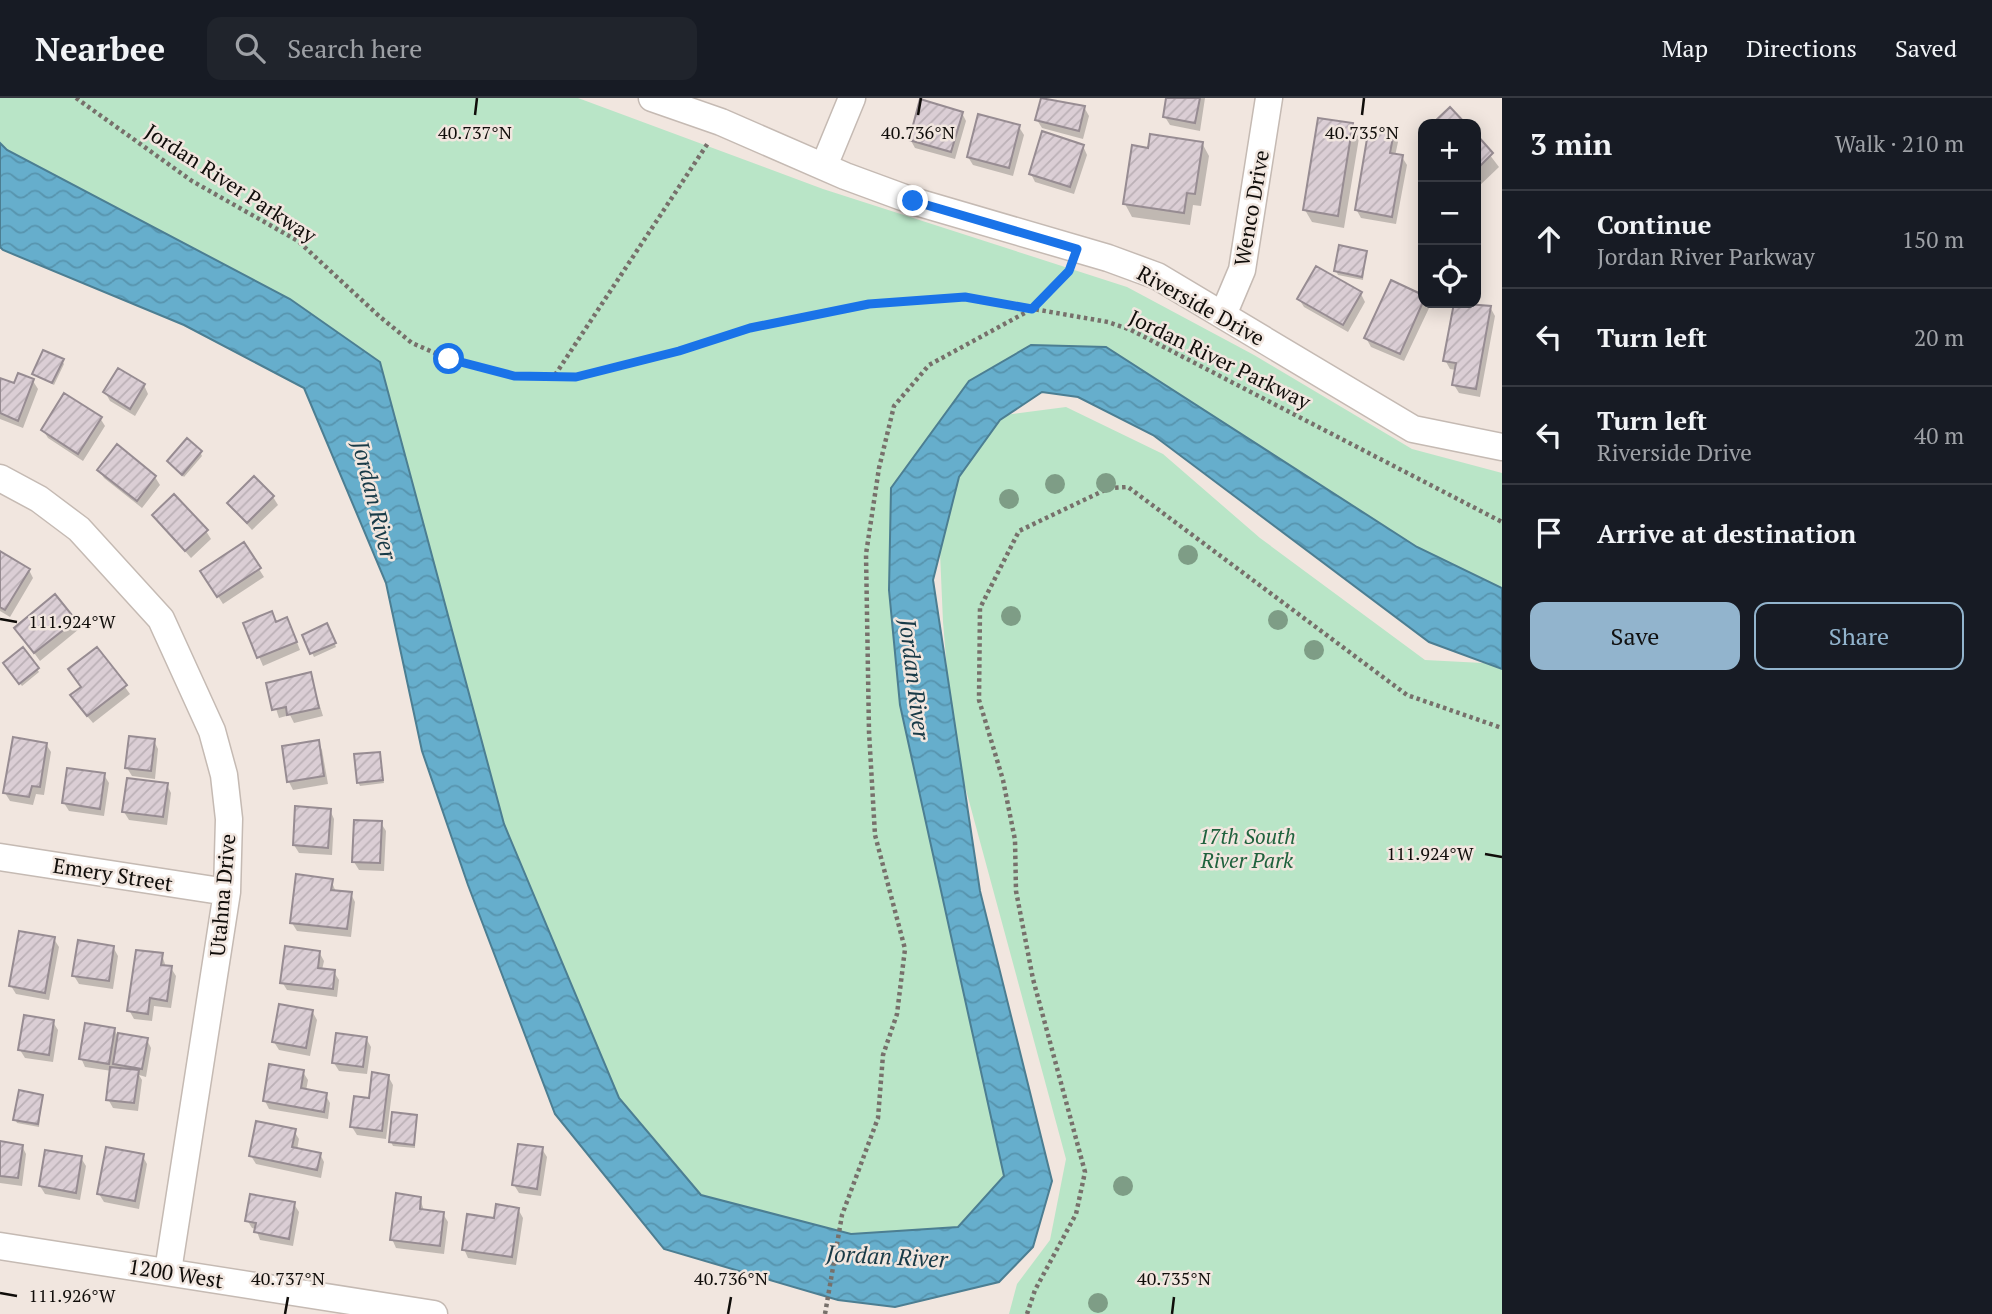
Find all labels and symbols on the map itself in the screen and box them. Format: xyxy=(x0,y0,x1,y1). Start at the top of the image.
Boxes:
street label: Jordan River Parkway xyxy=(140,117,322,249)
text: 40.737°N xyxy=(438,120,512,144)
text: 40.736°N xyxy=(881,120,955,144)
text: 40.735°N xyxy=(1325,120,1399,144)
street label: Wenco Drive xyxy=(1227,148,1275,268)
route end xyxy=(897,185,928,216)
street label: Riverside Drive xyxy=(1132,258,1270,352)
street label: Jordan River Parkway xyxy=(1124,303,1316,415)
route start xyxy=(433,343,464,374)
water label: Jordan River xyxy=(345,436,405,564)
text: 111.924°W xyxy=(28,609,116,633)
water label: Jordan River xyxy=(892,616,938,742)
park label: 17th South River Park xyxy=(1198,822,1296,874)
street label: Utahna Drive xyxy=(203,832,241,958)
text: 111.924°W xyxy=(1386,841,1474,865)
street label: Emery Street xyxy=(51,851,175,897)
water label: Jordan River xyxy=(825,1237,949,1275)
street label: 1200 West xyxy=(127,1252,226,1294)
text: 40.737°N xyxy=(251,1266,325,1290)
text: 40.736°N xyxy=(694,1266,768,1290)
text: 40.735°N xyxy=(1137,1266,1211,1290)
text: 111.926°W xyxy=(28,1283,116,1307)

